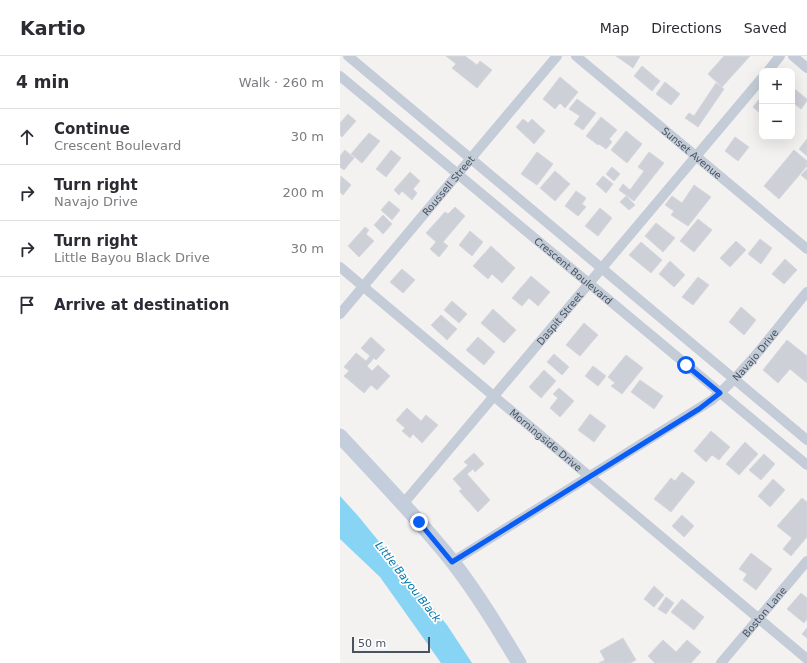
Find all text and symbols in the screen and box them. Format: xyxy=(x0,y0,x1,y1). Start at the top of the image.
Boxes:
text: Kartio xyxy=(20,17,86,39)
text: Map xyxy=(600,20,629,36)
text: Directions xyxy=(651,20,722,36)
text: Saved xyxy=(744,20,787,36)
map controls xyxy=(759,68,795,140)
button: + xyxy=(759,68,795,104)
text: 4 min xyxy=(16,72,69,92)
text: Walk · 260 m xyxy=(239,75,324,90)
button: − xyxy=(759,104,795,140)
text: Continue xyxy=(54,120,130,138)
street label: Sunset Avenue xyxy=(660,125,724,181)
icon: ahead xyxy=(16,126,38,148)
text: 30 m xyxy=(291,129,324,144)
text: Crescent Boulevard xyxy=(54,138,181,153)
street label: Roussell Street xyxy=(420,153,476,218)
text: Turn right xyxy=(54,176,138,194)
icon: right xyxy=(16,182,38,204)
text: 200 m xyxy=(282,185,324,200)
text: Navajo Drive xyxy=(54,194,138,209)
text: Turn right xyxy=(54,232,138,250)
street label: Crescent Boulevard xyxy=(532,235,615,306)
icon: right xyxy=(16,238,38,260)
text: 30 m xyxy=(291,241,324,256)
text: Little Bayou Black Drive xyxy=(54,250,210,265)
street label: Daspit Street xyxy=(534,289,585,347)
icon: arrive xyxy=(16,294,38,316)
text: Arrive at destination xyxy=(54,296,229,314)
street label: Navajo Drive xyxy=(730,327,780,383)
route start xyxy=(677,356,695,374)
street label: Morningside Drive xyxy=(508,407,584,473)
route end xyxy=(410,513,428,531)
water label: Little Bayou Black xyxy=(372,539,444,625)
street label: Boston Lane xyxy=(740,585,788,639)
scale bar xyxy=(352,635,430,654)
text: 50 m xyxy=(358,637,386,650)

